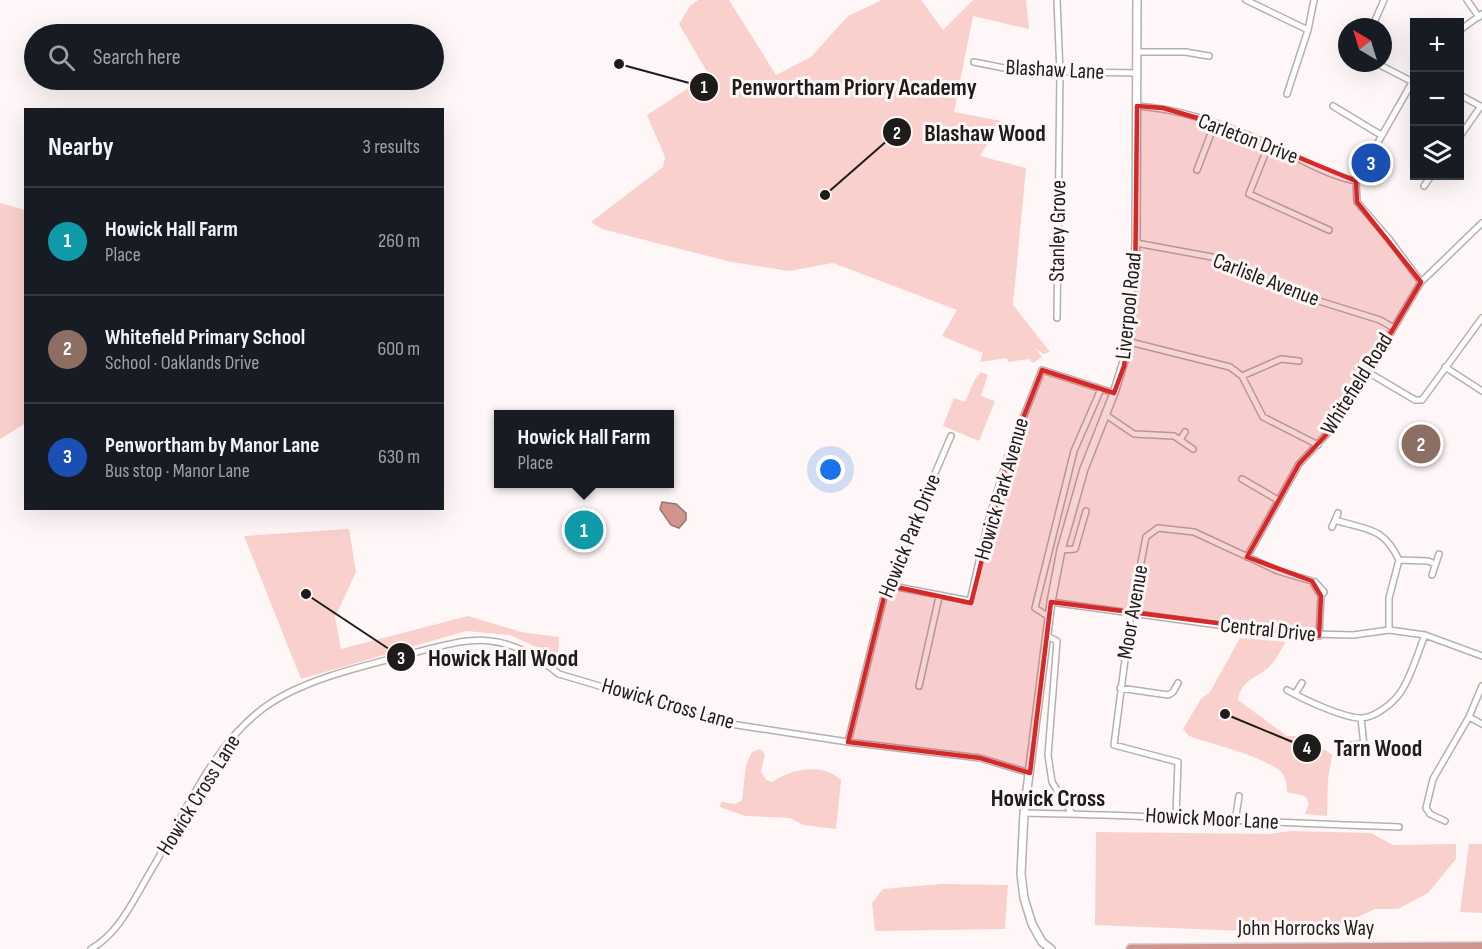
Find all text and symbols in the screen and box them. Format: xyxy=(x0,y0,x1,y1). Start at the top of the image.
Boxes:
north arrow xyxy=(1338,18,1392,72)
map controls xyxy=(1410,18,1464,180)
button: + xyxy=(1410,18,1464,72)
search box xyxy=(24,24,444,90)
icon: search xyxy=(45,41,78,74)
text: Search here xyxy=(93,44,180,71)
street label: Blashaw Lane xyxy=(1005,54,1105,86)
callout: Penwortham Priory Academy xyxy=(689,66,988,108)
button: − xyxy=(1410,72,1464,126)
text: Penwortham Priory Academy xyxy=(731,73,977,102)
text: 1 xyxy=(700,77,708,98)
street label: Carleton Drive xyxy=(1194,108,1302,170)
callout: Blashaw Wood xyxy=(882,111,1058,153)
text: Blashaw Wood xyxy=(924,119,1046,148)
text: 2 xyxy=(893,123,901,144)
button: layers xyxy=(1410,126,1464,180)
text: Nearby xyxy=(48,132,114,163)
text: 3 results xyxy=(363,135,420,159)
pin: 3 xyxy=(1352,140,1390,186)
street label: Stanley Grove xyxy=(1044,180,1072,282)
text: Howick Hall Farm xyxy=(105,216,238,243)
text: 1 xyxy=(64,229,71,253)
text: 260 m xyxy=(378,229,420,253)
text: Place xyxy=(105,243,141,267)
street label: Carlisle Avenue xyxy=(1209,247,1323,313)
street label: Liverpool Road xyxy=(1110,251,1148,361)
text: Whitefield Primary School xyxy=(105,324,305,351)
street label: Whitefield Road xyxy=(1315,328,1399,440)
text: 2 xyxy=(63,337,72,361)
text: 600 m xyxy=(377,337,420,361)
text: School · Oaklands Drive xyxy=(105,351,259,375)
popup xyxy=(494,410,674,488)
street label: Howick Park Avenue xyxy=(969,415,1035,563)
pin: 2 xyxy=(1402,422,1440,466)
text: Howick Hall Farm xyxy=(518,424,650,451)
text: Penwortham by Manor Lane xyxy=(105,432,320,459)
text: 3 xyxy=(63,445,72,469)
text: 630 m xyxy=(378,445,420,469)
text: Place xyxy=(518,451,553,475)
your location xyxy=(816,455,845,484)
text: Bus stop · Manor Lane xyxy=(105,459,250,483)
street label: Howick Park Drive xyxy=(873,470,947,602)
pin: 1 xyxy=(564,508,604,552)
street label: Moor Avenue xyxy=(1111,563,1155,661)
street label: Central Drive xyxy=(1219,612,1317,648)
callout: Howick Hall Wood xyxy=(386,636,590,678)
text: Howick Hall Wood xyxy=(428,644,578,673)
text: 3 xyxy=(397,648,405,669)
street label: Howick Cross Lane xyxy=(598,672,738,736)
callout: Tarn Wood xyxy=(1292,727,1434,769)
street label: Howick Cross Lane xyxy=(151,730,247,860)
text: Tarn Wood xyxy=(1334,734,1422,763)
text: 4 xyxy=(1303,738,1312,759)
district label: Howick Cross xyxy=(991,784,1105,813)
street label: Howick Moor Lane xyxy=(1145,802,1279,836)
street label: John Horrocks Way xyxy=(1237,915,1375,942)

